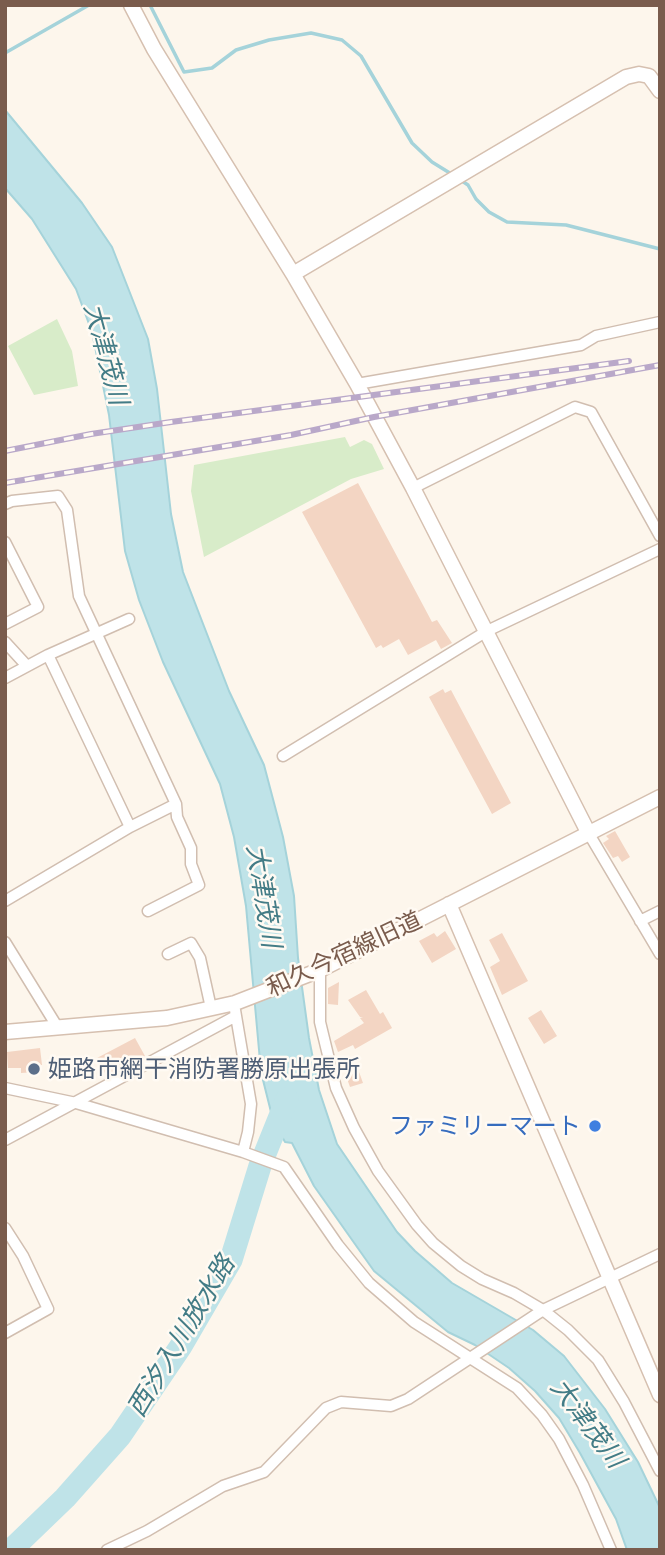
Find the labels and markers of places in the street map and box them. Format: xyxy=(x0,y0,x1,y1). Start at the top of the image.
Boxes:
place label: 姫路市網干消防署勝原出張所 xyxy=(48,1055,360,1083)
marker: 姫路市網干消防署勝原出張所 xyxy=(26,1061,42,1077)
place label: ファミリーマート xyxy=(389,1112,581,1140)
marker: ファミリーマート xyxy=(587,1118,603,1134)

